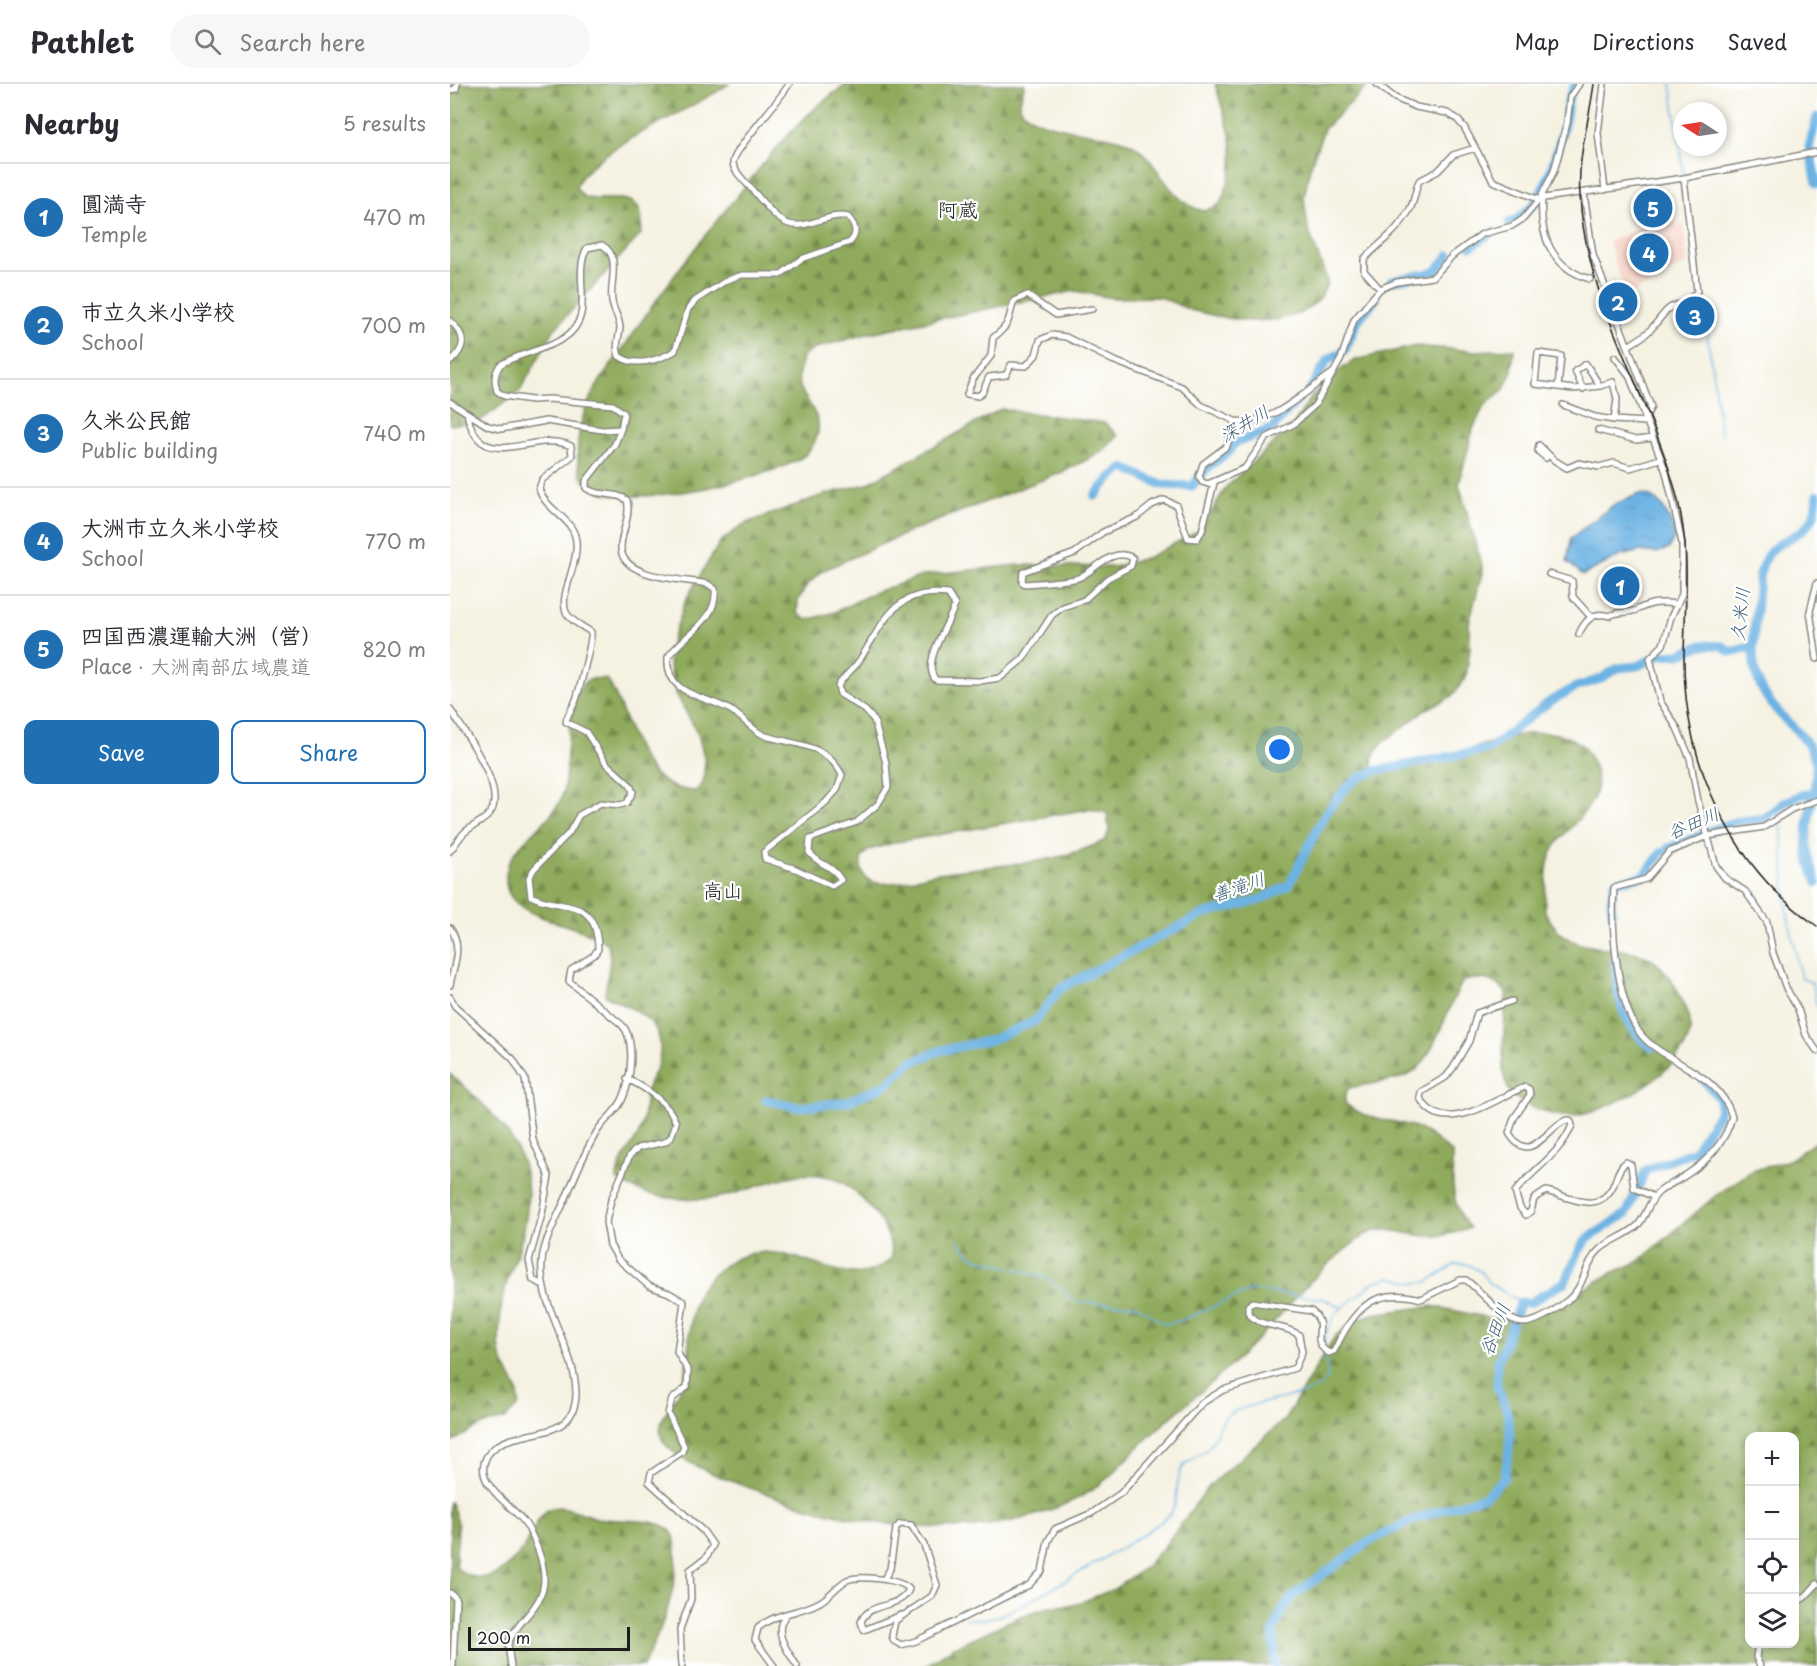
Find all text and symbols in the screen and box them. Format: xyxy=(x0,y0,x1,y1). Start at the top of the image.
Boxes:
search box xyxy=(170,14,590,68)
text: Pathlet xyxy=(30,20,134,63)
icon: search xyxy=(191,25,224,58)
text: Search here xyxy=(239,25,365,58)
text: Map xyxy=(1514,25,1559,57)
text: Directions xyxy=(1592,25,1694,57)
text: Saved xyxy=(1727,25,1787,57)
north arrow xyxy=(1673,102,1727,156)
text: Nearby xyxy=(24,104,119,143)
text: 5 results xyxy=(343,108,426,138)
text: 圓満寺 xyxy=(81,186,147,219)
pin: 5 xyxy=(1634,186,1672,230)
district label: 阿蔵 xyxy=(938,194,978,224)
text: 1 xyxy=(39,202,48,232)
text: 470 m xyxy=(363,202,426,232)
text: Temple xyxy=(81,219,148,249)
pin: 4 xyxy=(1630,230,1668,276)
pin: 2 xyxy=(1598,280,1638,324)
text: 市立久米小学校 xyxy=(81,294,235,327)
pin: 3 xyxy=(1676,294,1714,338)
text: 2 xyxy=(36,310,51,340)
text: 700 m xyxy=(361,310,426,340)
text: School xyxy=(81,327,144,357)
water label: 深井川 xyxy=(1214,398,1274,448)
text: 久米公民館 xyxy=(81,402,191,435)
text: 3 xyxy=(37,418,50,448)
text: 740 m xyxy=(363,418,426,448)
text: Public building xyxy=(81,435,218,465)
text: 大洲市立久米小学校 xyxy=(81,510,279,543)
text: 4 xyxy=(37,526,50,556)
text: 770 m xyxy=(365,526,426,556)
text: School xyxy=(81,543,144,573)
pin: 1 xyxy=(1600,564,1640,608)
water label: 久米川 xyxy=(1723,586,1755,642)
text: 四国西濃運輸大洲（営） xyxy=(81,618,323,651)
text: 5 xyxy=(37,634,50,664)
text: 820 m xyxy=(363,634,426,664)
text: Place · 大洲南部広域農道 xyxy=(81,651,311,681)
button: Save xyxy=(24,720,219,784)
button: Share xyxy=(231,720,426,784)
your location xyxy=(1265,735,1294,764)
water label: 谷田川 xyxy=(1663,799,1723,845)
water label: 善滝川 xyxy=(1208,865,1268,907)
district label: 高山 xyxy=(703,875,743,905)
water label: 谷田川 xyxy=(1472,1299,1516,1359)
map controls xyxy=(1745,1432,1799,1648)
button: + xyxy=(1745,1432,1799,1486)
button: − xyxy=(1745,1486,1799,1540)
button: locate xyxy=(1745,1540,1799,1594)
button: layers xyxy=(1745,1594,1799,1648)
scale bar xyxy=(468,1624,630,1652)
text: 200 m xyxy=(477,1625,530,1649)

